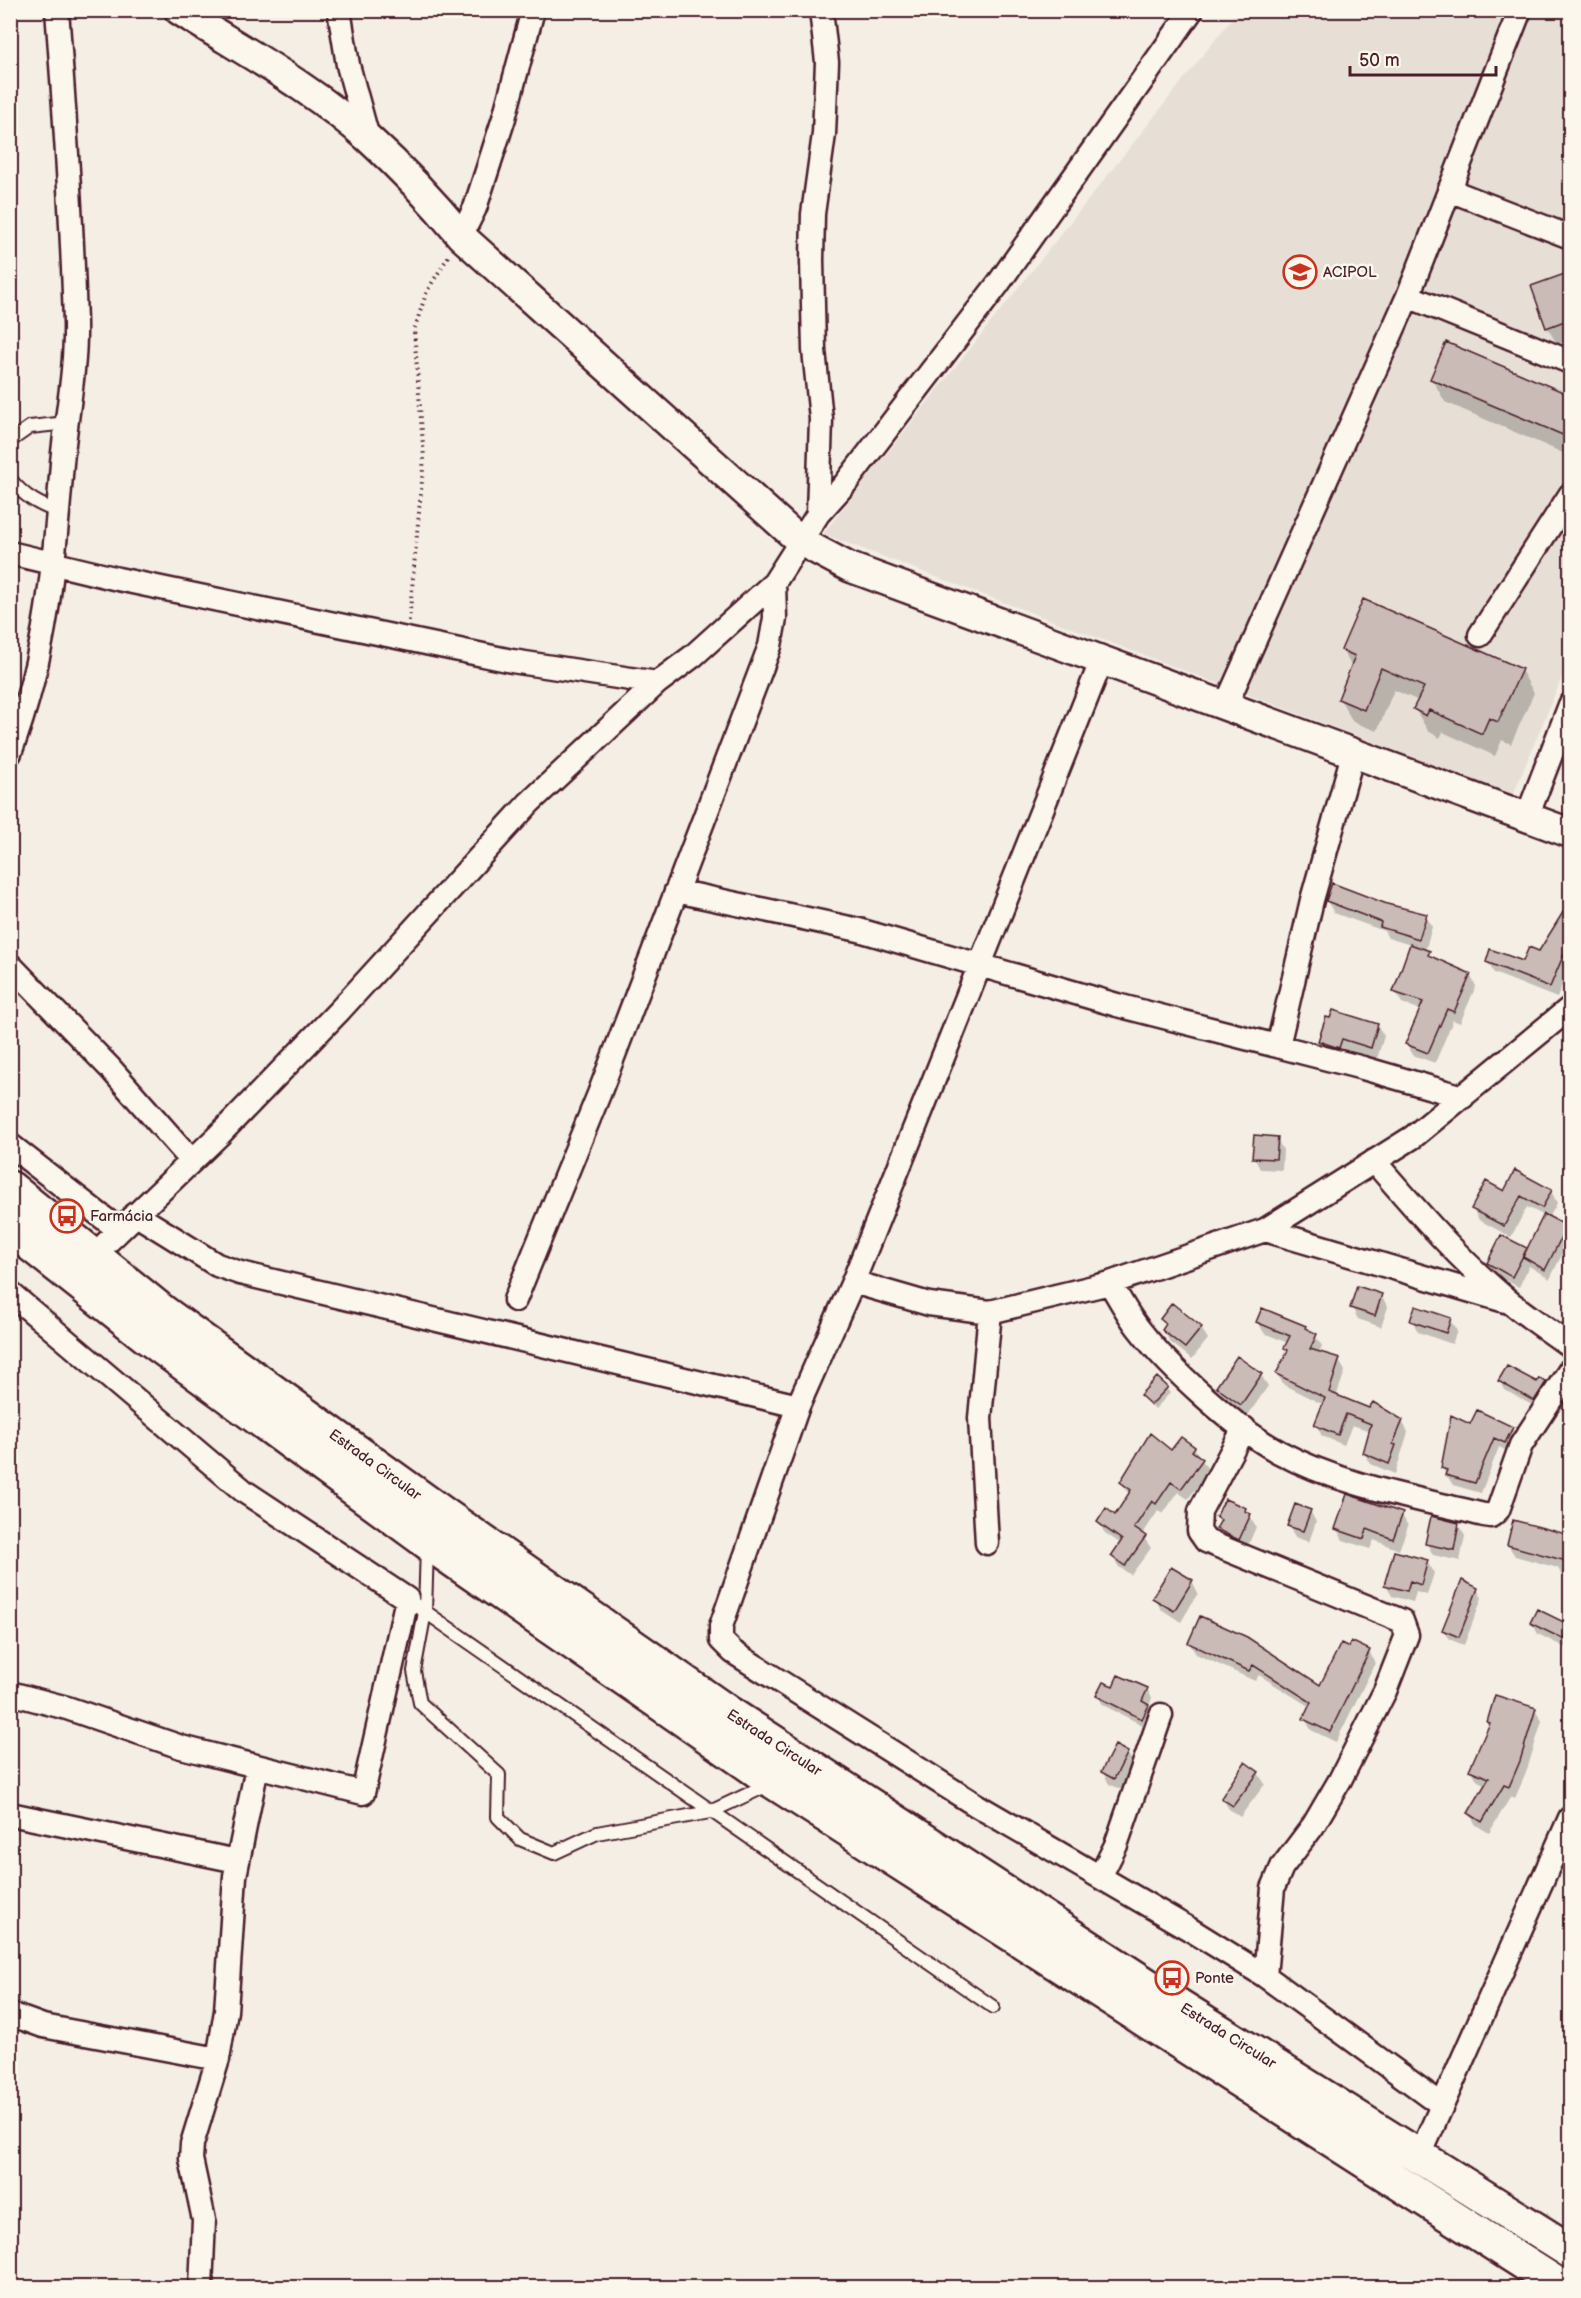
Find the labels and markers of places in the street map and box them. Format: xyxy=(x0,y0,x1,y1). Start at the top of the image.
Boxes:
school or university icon: ACIPOL xyxy=(1282,254,1318,290)
place label: ACIPOL xyxy=(1323,263,1377,282)
bus stop icon: Farmácia xyxy=(49,1198,85,1234)
place label: Farmácia xyxy=(90,1207,153,1226)
bus stop icon: Ponte xyxy=(1154,1960,1190,1996)
place label: Ponte xyxy=(1195,1969,1234,1988)

